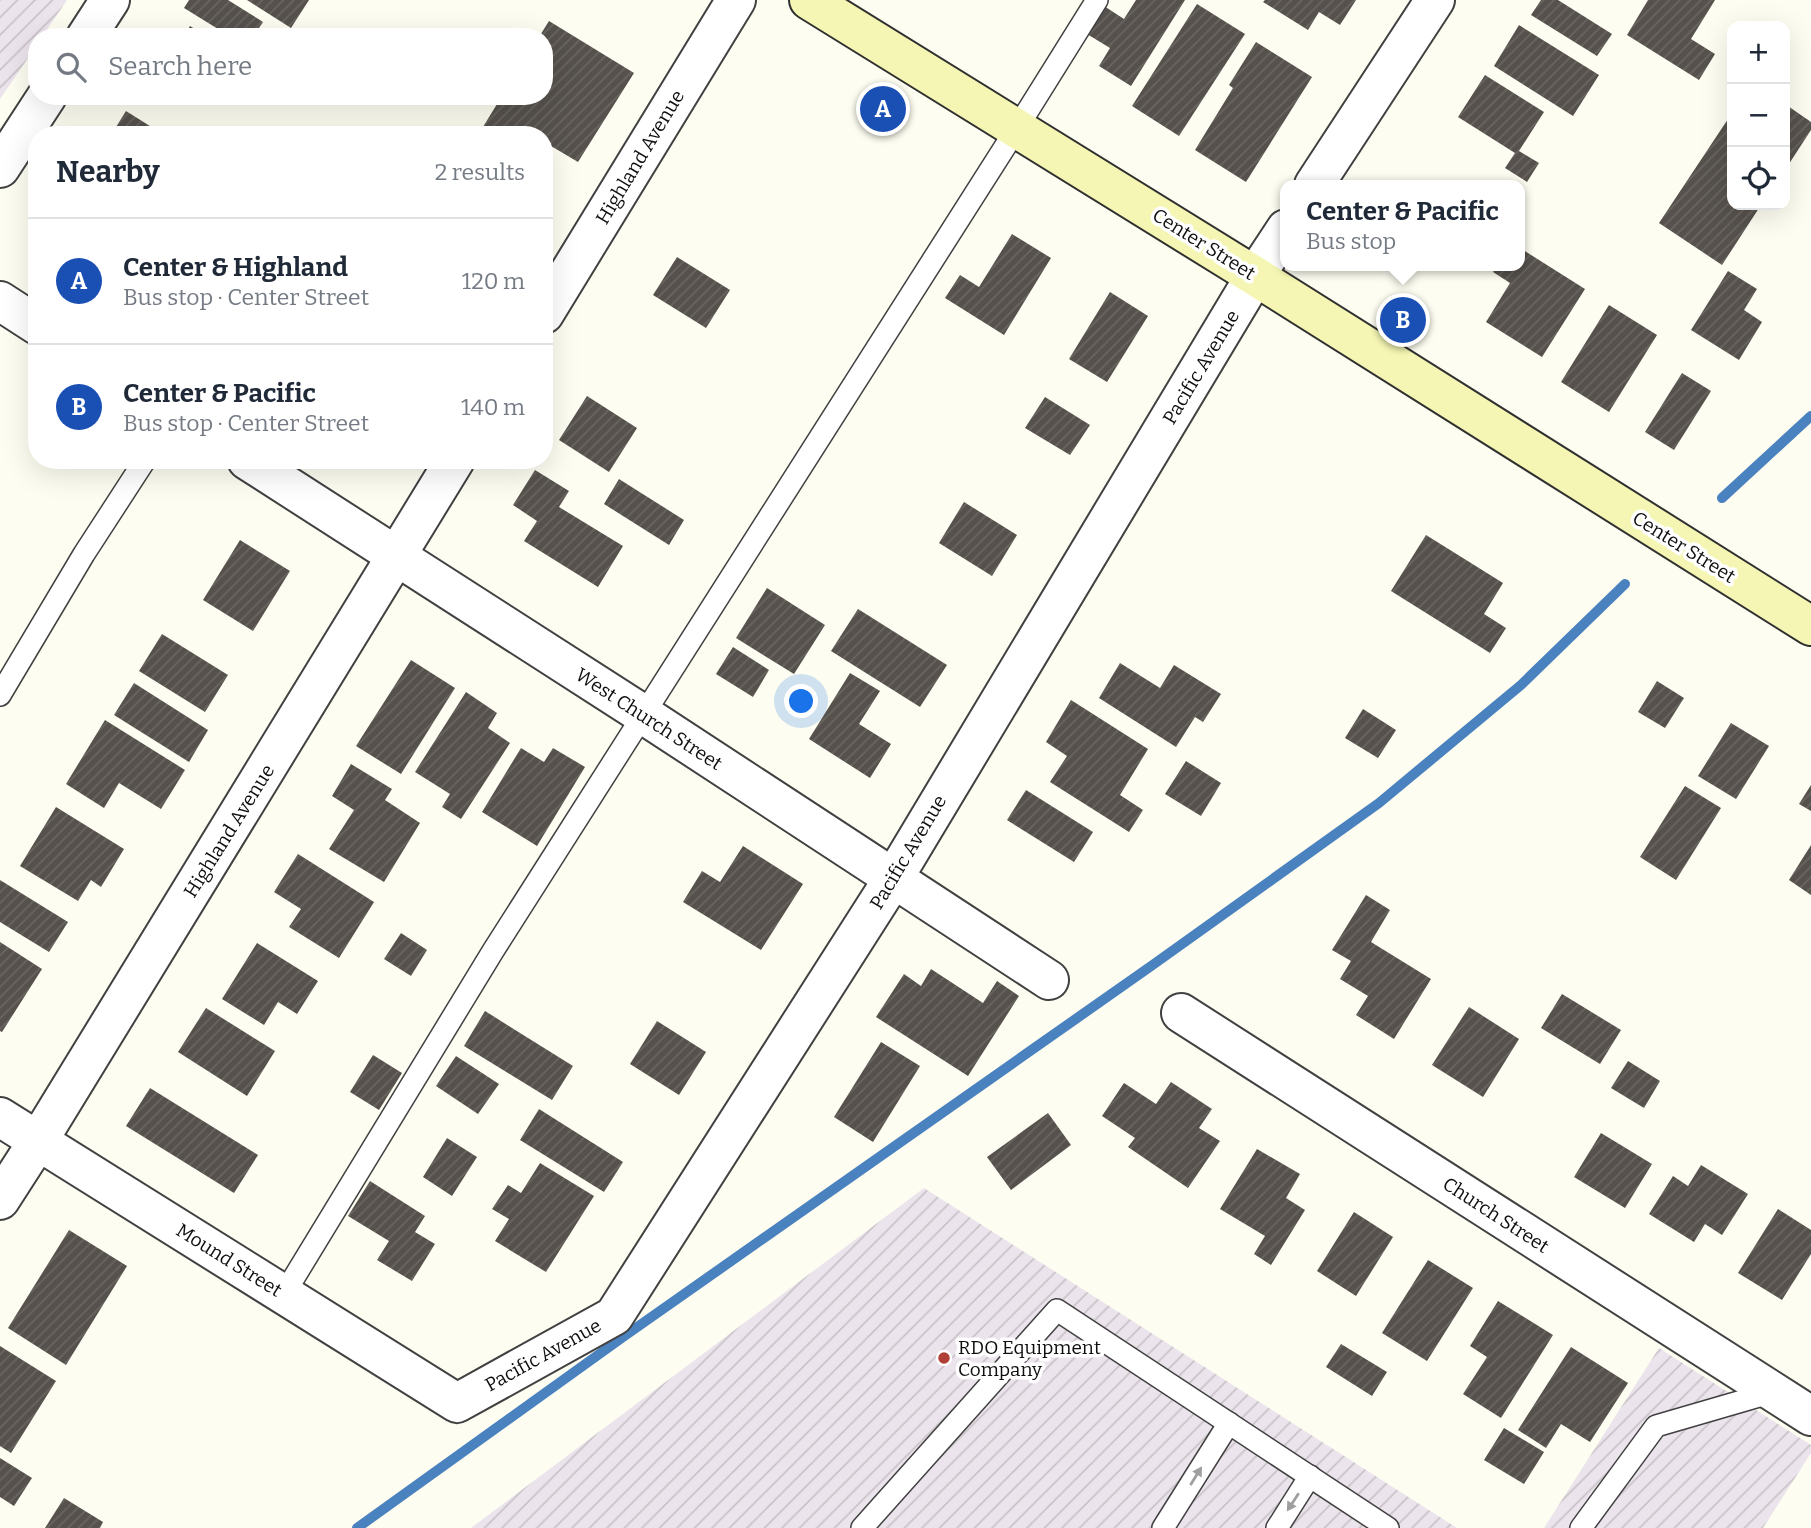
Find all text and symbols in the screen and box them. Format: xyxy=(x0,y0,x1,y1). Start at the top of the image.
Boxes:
map controls xyxy=(1727,21,1790,210)
button: + xyxy=(1727,21,1790,84)
search box xyxy=(28,28,553,105)
icon: search xyxy=(52,48,90,86)
text: Search here xyxy=(108,51,252,82)
pin: A xyxy=(860,83,906,135)
button: − xyxy=(1727,84,1790,147)
street label: Highland Avenue xyxy=(591,86,689,228)
button: locate xyxy=(1727,147,1790,210)
text: Nearby xyxy=(56,154,160,190)
text: 2 results xyxy=(435,158,525,186)
popup xyxy=(1280,180,1525,271)
text: Center & Pacific xyxy=(1306,196,1499,227)
street label: Center Street xyxy=(1148,203,1260,285)
text: Bus stop xyxy=(1306,227,1396,255)
text: Center & Highland xyxy=(123,252,348,283)
text: A xyxy=(71,267,87,295)
text: 120 m xyxy=(462,267,525,295)
text: Bus stop · Center Street xyxy=(123,283,369,311)
pin: B xyxy=(1380,294,1426,346)
street label: Pacific Avenue xyxy=(1158,306,1244,428)
text: Center & Pacific xyxy=(123,378,316,409)
text: B xyxy=(72,393,86,421)
text: 140 m xyxy=(461,393,525,421)
text: Bus stop · Center Street xyxy=(123,409,369,437)
street label: Center Street xyxy=(1628,506,1740,588)
street label: West Church Street xyxy=(571,663,727,775)
your location xyxy=(784,684,818,718)
street label: Highland Avenue xyxy=(179,760,279,902)
street label: Pacific Avenue xyxy=(865,791,951,913)
street label: Church Street xyxy=(1439,1172,1553,1258)
street label: Mound Street xyxy=(172,1218,286,1302)
street label: Pacific Avenue xyxy=(481,1314,605,1396)
place label: RDO Equipment Company xyxy=(958,1336,1101,1381)
marker: RDO Equipment Company xyxy=(936,1350,952,1366)
one-way arrow xyxy=(1189,1466,1202,1485)
one-way arrow xyxy=(1287,1493,1300,1512)

